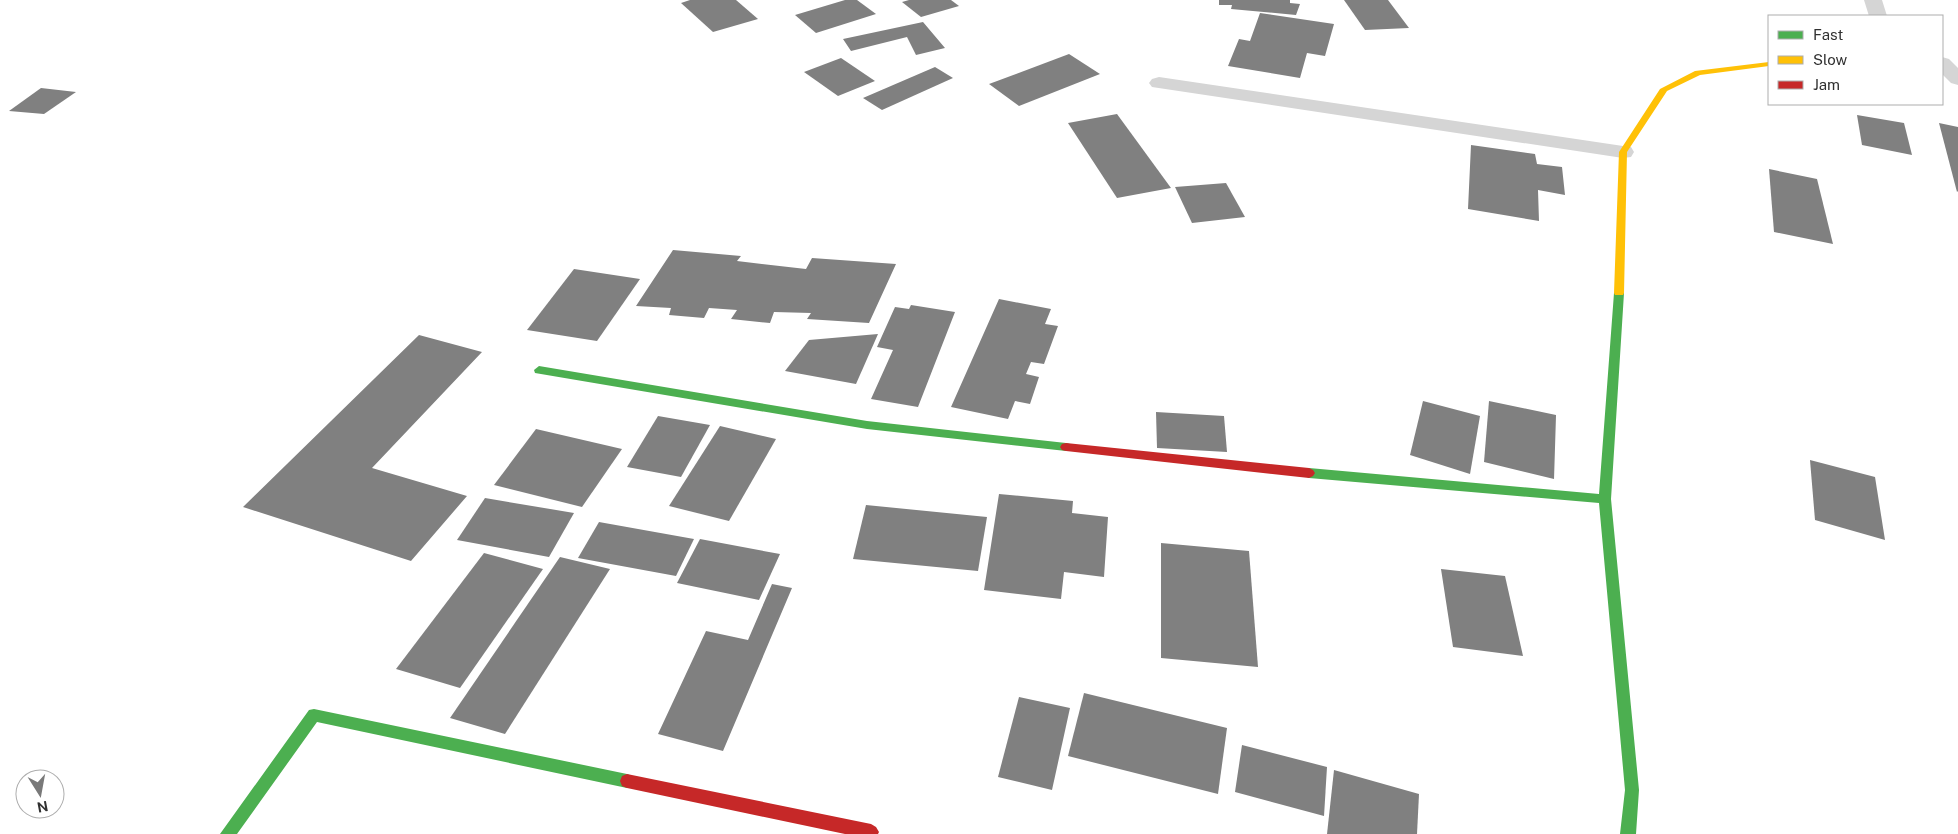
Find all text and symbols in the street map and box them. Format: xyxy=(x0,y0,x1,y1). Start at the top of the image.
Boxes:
legend xyxy=(1768,15,1943,105)
text: Fast xyxy=(1813,26,1843,43)
text: Slow xyxy=(1813,51,1848,68)
text: Jam xyxy=(1813,76,1840,93)
north arrow xyxy=(15,769,65,819)
text: N xyxy=(36,798,49,816)

